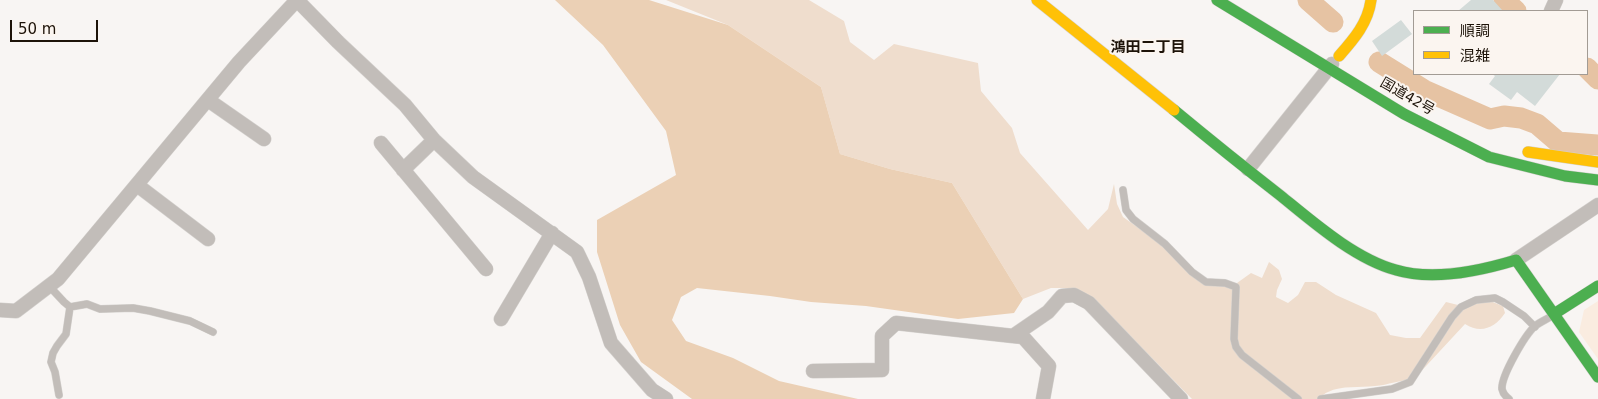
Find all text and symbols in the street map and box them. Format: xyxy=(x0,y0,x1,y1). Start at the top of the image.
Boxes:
scale bar xyxy=(12,10,100,42)
legend xyxy=(1413,10,1588,75)
text: 50 m xyxy=(18,20,56,38)
text: 順調 xyxy=(1460,22,1490,40)
district label: 鴻田二丁目 xyxy=(1111,39,1185,57)
text: 混雑 xyxy=(1460,47,1490,65)
street label: 国道42号 xyxy=(1377,75,1437,119)

